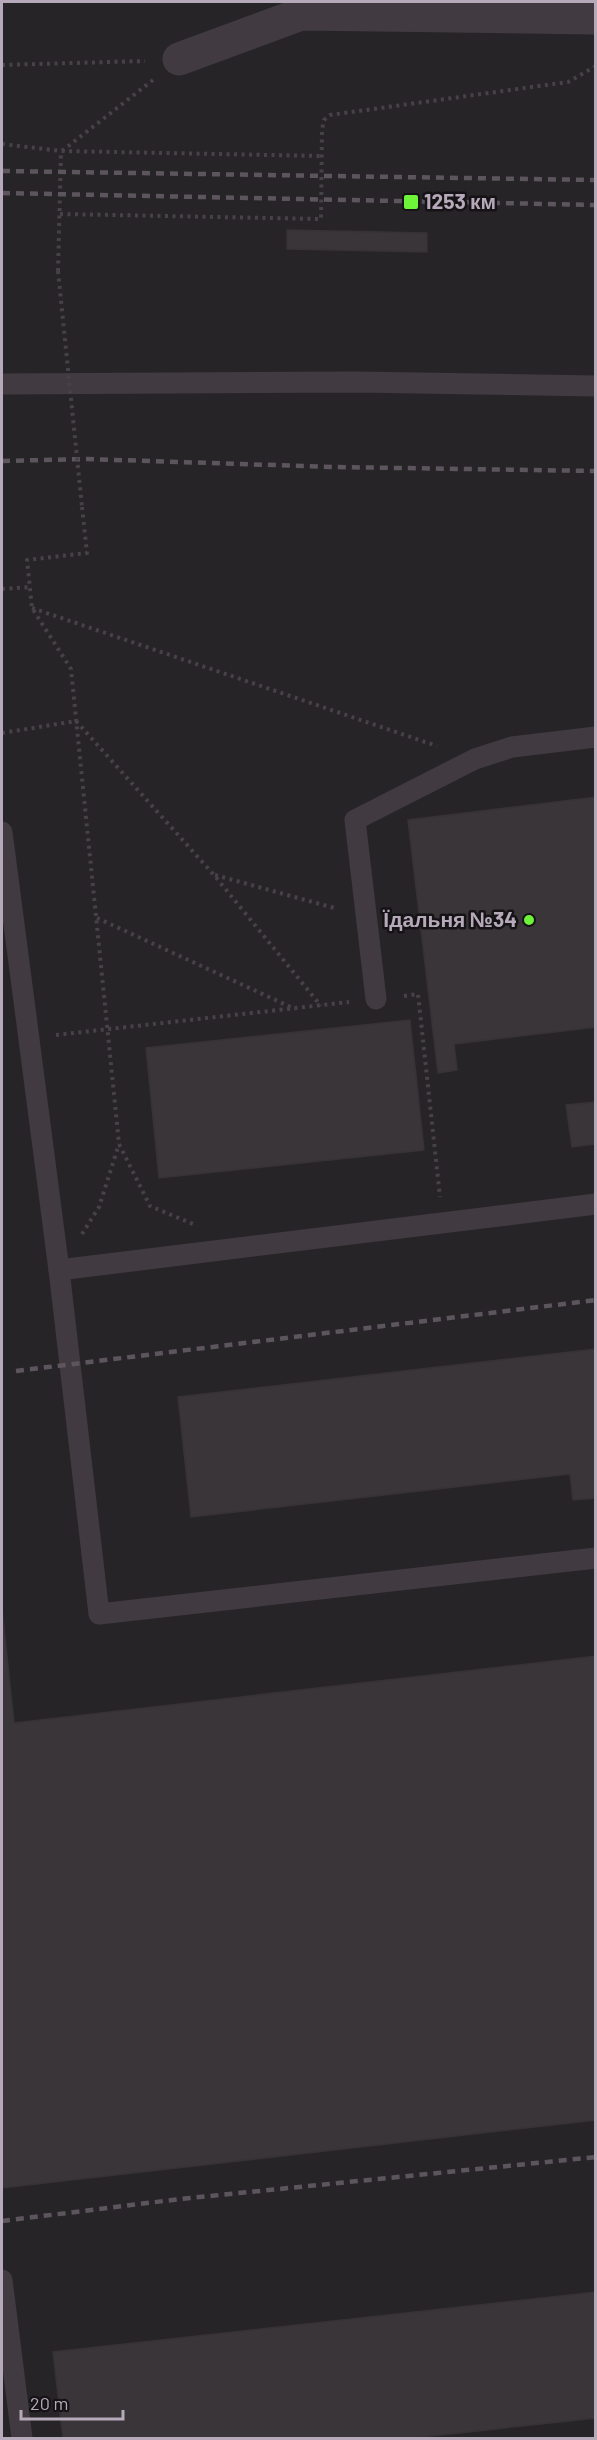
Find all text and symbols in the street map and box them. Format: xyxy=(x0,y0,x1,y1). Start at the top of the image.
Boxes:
place label: 1253 км xyxy=(424,188,496,213)
marker: 1253 км xyxy=(402,193,420,211)
place label: Їдальня №34 xyxy=(382,906,517,931)
marker: Їдальня №34 xyxy=(522,913,536,927)
scale bar xyxy=(21,2383,123,2421)
text: 20 m xyxy=(30,2392,68,2414)

